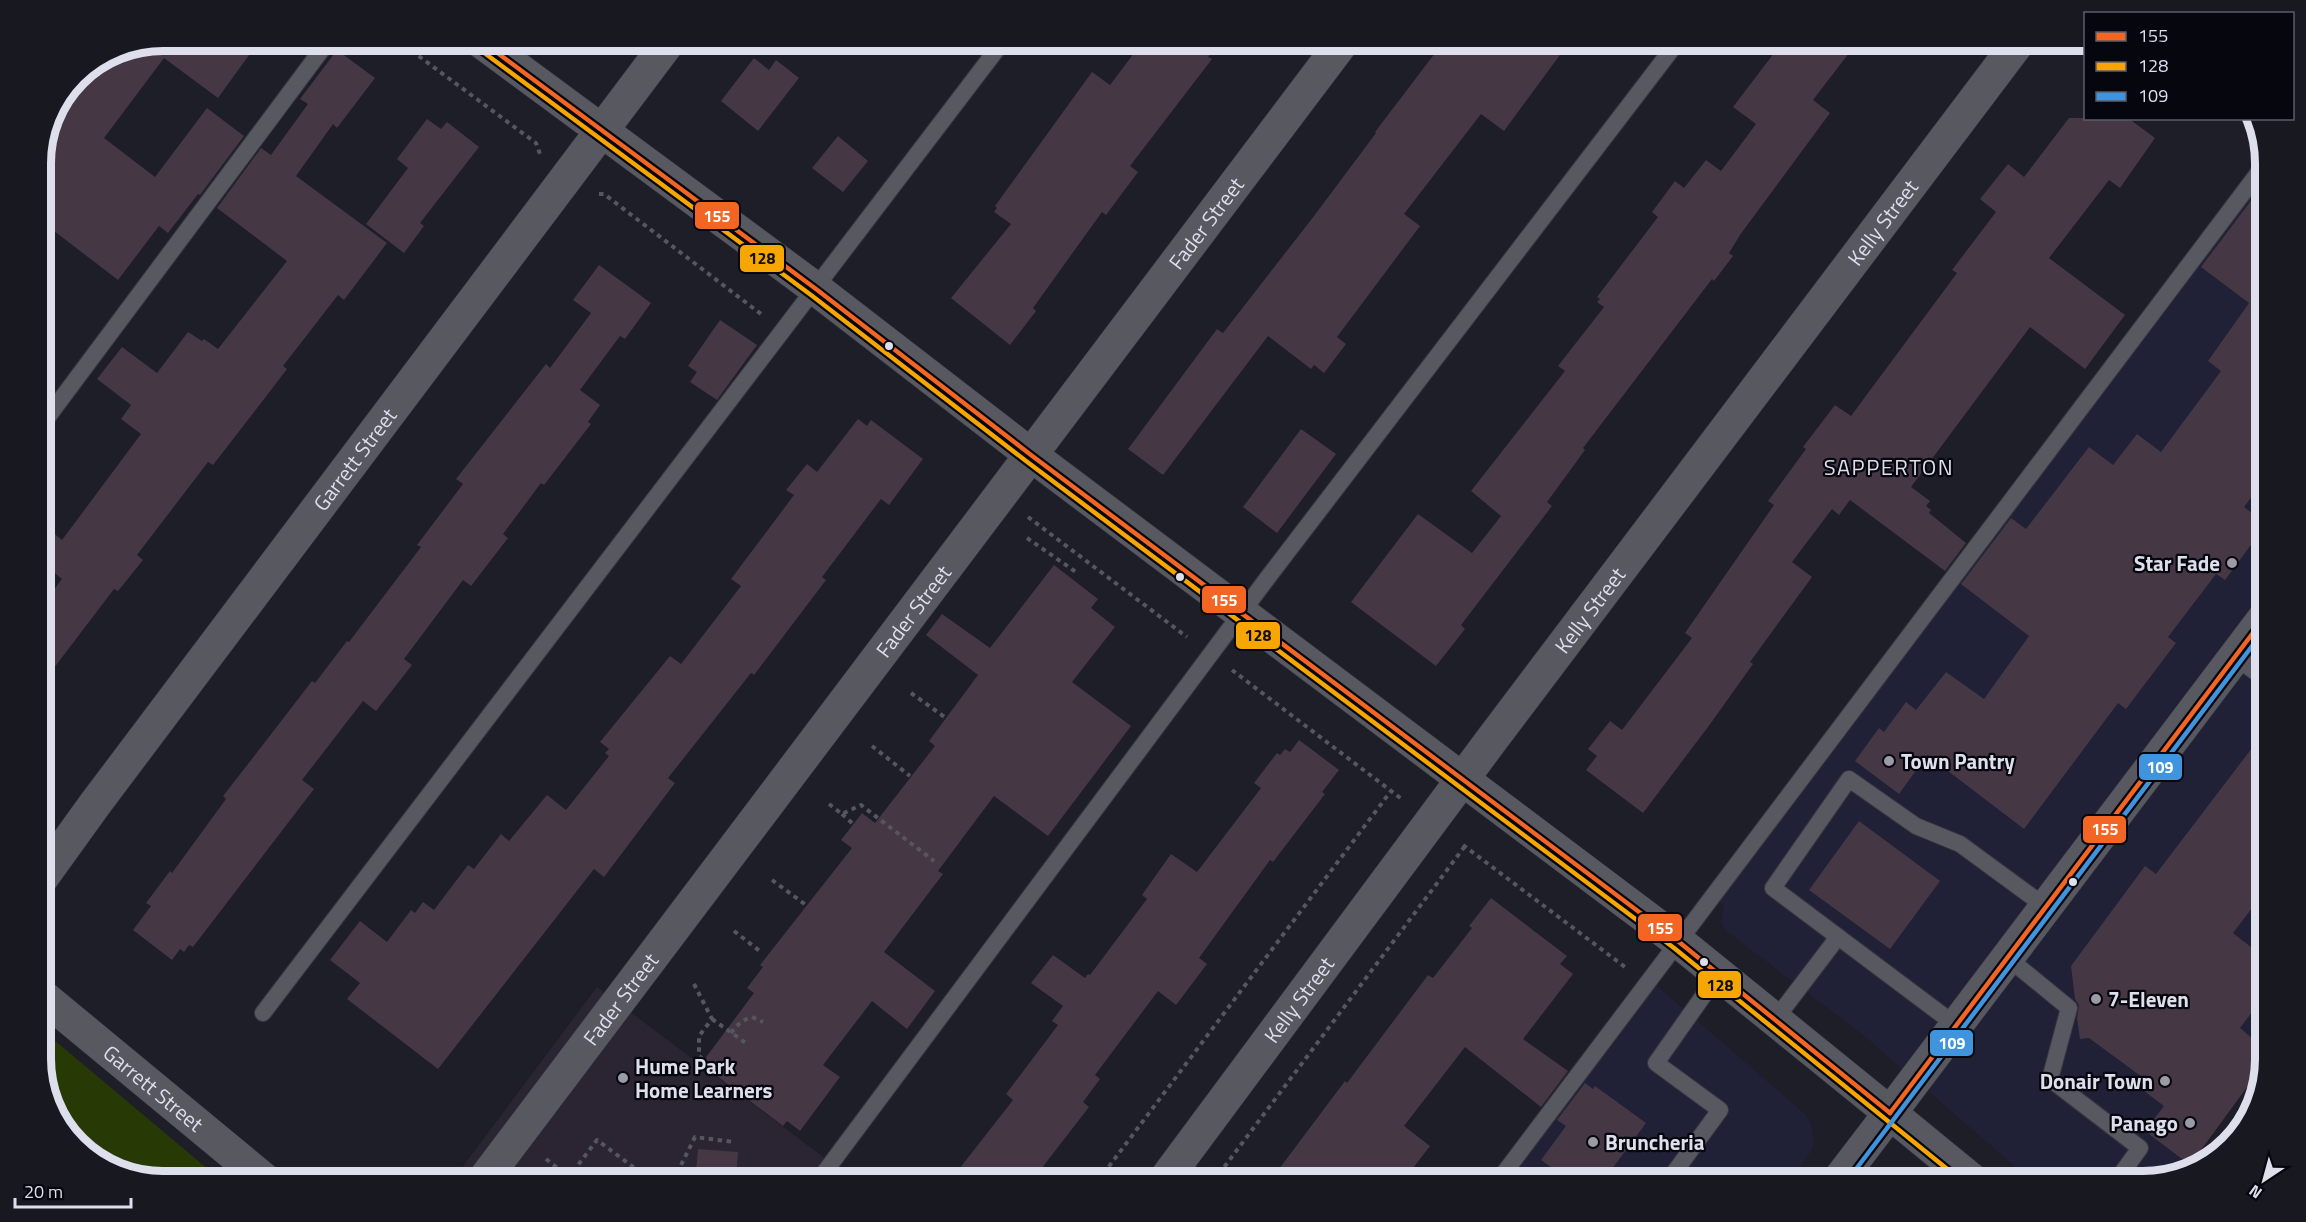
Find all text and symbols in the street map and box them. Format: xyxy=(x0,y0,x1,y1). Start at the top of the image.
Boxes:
legend xyxy=(2084,12,2294,120)
text: 155 xyxy=(2138,22,2168,49)
text: 128 xyxy=(2138,52,2168,79)
text: 109 xyxy=(2138,82,2168,109)
street label: Fader Street xyxy=(1160,170,1252,276)
street label: Kelly Street xyxy=(1839,172,1926,272)
line badge: 155 xyxy=(694,201,740,230)
text: 155 xyxy=(704,204,730,228)
line badge: 128 xyxy=(739,244,785,273)
text: 128 xyxy=(749,246,775,270)
unlabelled marker xyxy=(883,340,895,352)
street label: Garrett Street xyxy=(305,400,404,517)
district label: SAPPERTON xyxy=(1824,450,1954,484)
place label: Star Fade xyxy=(2134,547,2220,579)
marker: Star Fade xyxy=(2225,556,2239,570)
street label: Fader Street xyxy=(868,558,959,664)
street label: Kelly Street xyxy=(1546,560,1633,660)
unlabelled marker xyxy=(1174,571,1186,583)
line badge: 155 xyxy=(1201,585,1247,614)
text: 155 xyxy=(1211,588,1237,612)
line badge: 128 xyxy=(1235,621,1281,650)
text: 128 xyxy=(1245,623,1271,647)
place label: Town Pantry xyxy=(1901,745,2015,777)
line badge: 109 xyxy=(2138,753,2183,781)
marker: Town Pantry xyxy=(1882,754,1896,768)
text: 109 xyxy=(2147,755,2173,779)
line badge: 155 xyxy=(2082,815,2127,844)
text: 155 xyxy=(2092,817,2118,841)
unlabelled marker xyxy=(2067,876,2079,888)
line badge: 155 xyxy=(1637,913,1683,942)
text: 155 xyxy=(1647,916,1673,940)
street label: Fader Street xyxy=(575,945,666,1052)
street label: Kelly Street xyxy=(1256,949,1342,1050)
unlabelled marker xyxy=(1698,956,1710,968)
line badge: 128 xyxy=(1697,970,1742,999)
text: 128 xyxy=(1707,973,1733,997)
place label: 7-Eleven xyxy=(2108,983,2189,1015)
marker: 7-Eleven xyxy=(2089,992,2103,1006)
line badge: 109 xyxy=(1929,1029,1974,1057)
text: 109 xyxy=(1939,1031,1965,1055)
street label: Garrett Street xyxy=(96,1037,211,1140)
place label: Hume Park Home Learners xyxy=(635,1050,773,1106)
place label: Donair Town xyxy=(2040,1065,2153,1097)
marker: Hume Park Home Learners xyxy=(616,1071,630,1085)
marker: Donair Town xyxy=(2158,1074,2172,1088)
place label: Panago xyxy=(2110,1107,2178,1139)
marker: Panago xyxy=(2183,1116,2197,1130)
place label: Bruncheria xyxy=(1605,1126,1705,1158)
marker: Bruncheria xyxy=(1586,1135,1600,1149)
north arrow xyxy=(2234,1150,2294,1210)
scale bar xyxy=(15,1171,130,1209)
text: 20 m xyxy=(24,1178,63,1205)
text: N xyxy=(2244,1179,2267,1205)

